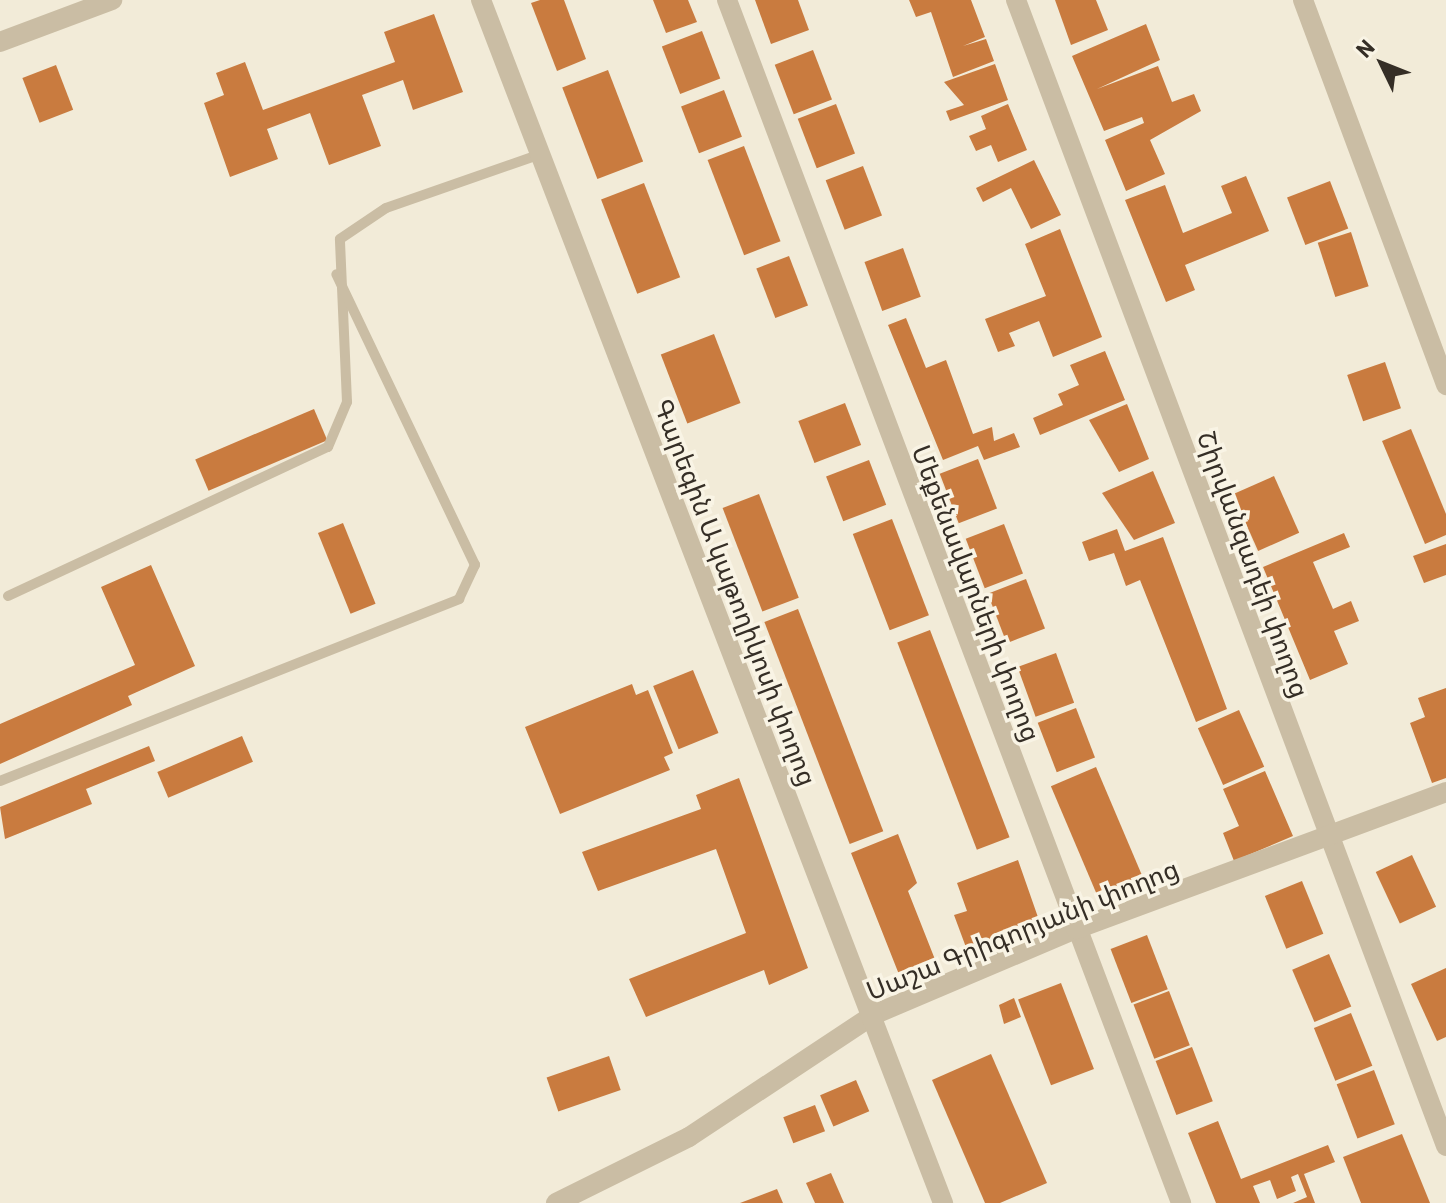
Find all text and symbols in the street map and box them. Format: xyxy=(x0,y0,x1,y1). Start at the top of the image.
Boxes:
north arrow xyxy=(1342,24,1422,104)
text: N xyxy=(1350,33,1379,62)
street label: Գարեգին Ա կաթողիկոսի փողոց xyxy=(648,394,824,790)
street label: Շիրվանզադեի փողոց xyxy=(1191,427,1317,701)
street label: Մեքենավարների փողոց xyxy=(906,440,1048,746)
street label: Սաշա Գրիգորյանի փողոց xyxy=(861,852,1183,1006)

